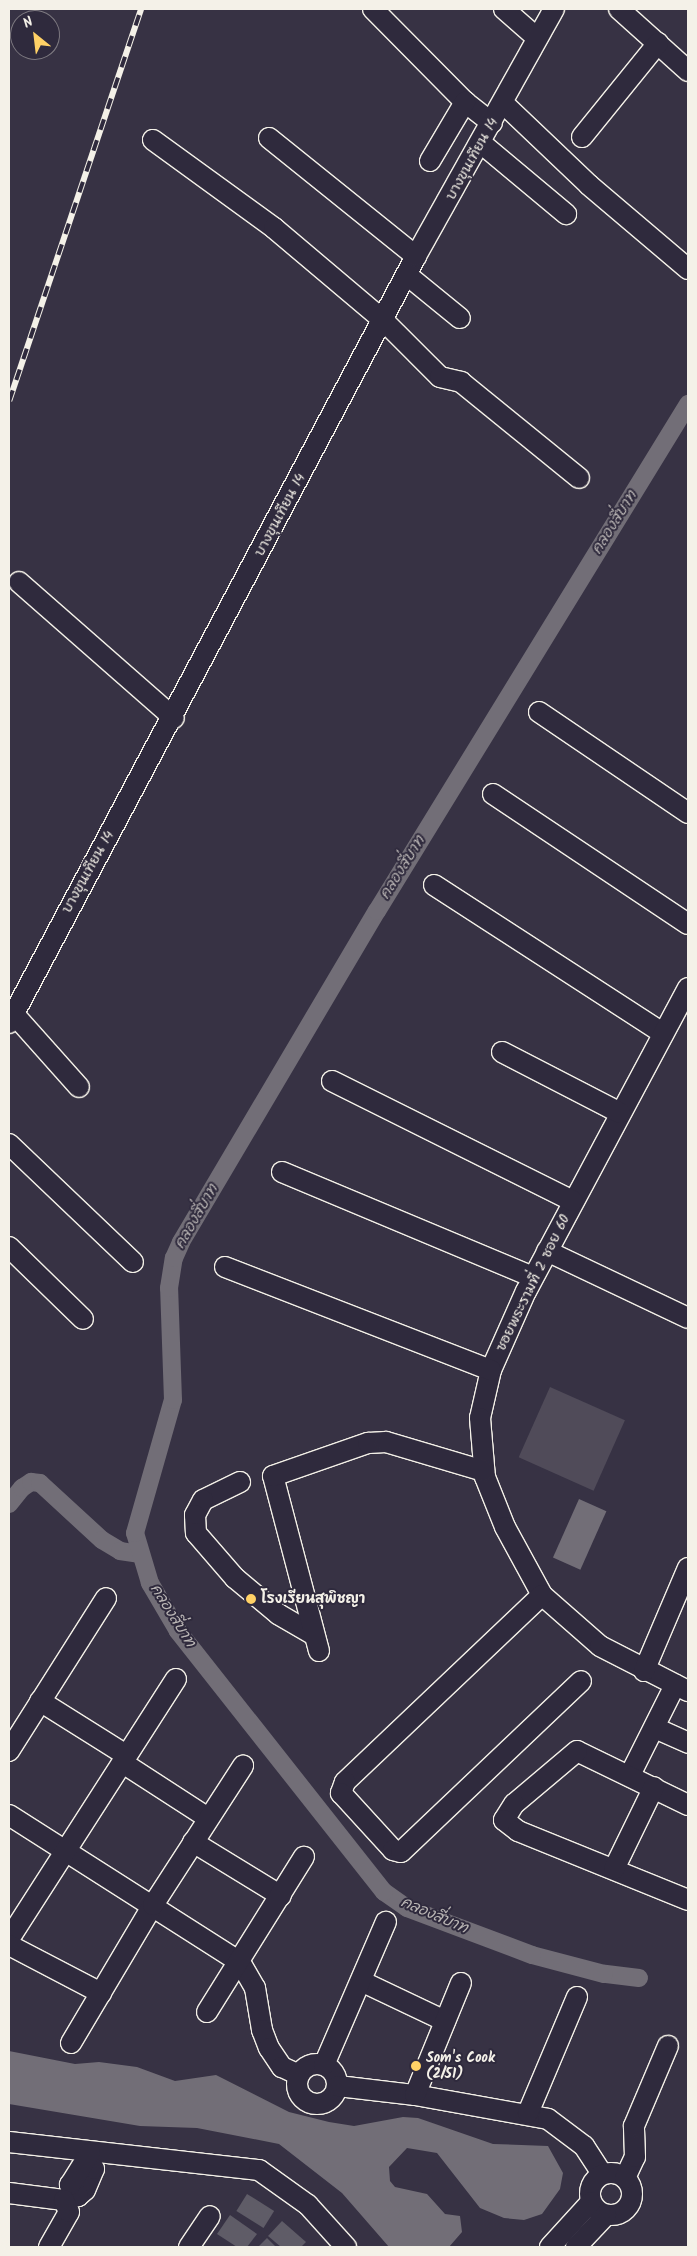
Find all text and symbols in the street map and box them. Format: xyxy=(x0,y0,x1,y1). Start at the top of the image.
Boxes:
north arrow xyxy=(10,10,60,60)
text: N xyxy=(19,11,37,35)
street label: บางขุนเทียน 14 xyxy=(442,115,502,203)
street label: บางขุนเทียน 14 xyxy=(251,471,309,559)
water label: คลองสี่บาท xyxy=(589,488,641,558)
street label: บางขุนเทียน 14 xyxy=(58,828,118,916)
water label: คลองสี่บาท xyxy=(377,833,429,903)
water label: คลองสี่บาท xyxy=(171,1182,223,1252)
street label: ซอยพระรามที่ 2 ซอย 60 xyxy=(493,1212,573,1354)
water label: คลองสี่บาท xyxy=(146,1581,198,1651)
place label: โรงเรียนสุพิชญา xyxy=(261,1591,365,1607)
marker: โรงเรียนสุพิชญา xyxy=(245,1593,257,1605)
water label: คลองสี่บาท xyxy=(398,1894,470,1938)
place label: Som's Cook (2/51) xyxy=(426,2050,495,2082)
marker: Som's Cook (2/51) xyxy=(410,2060,422,2072)

